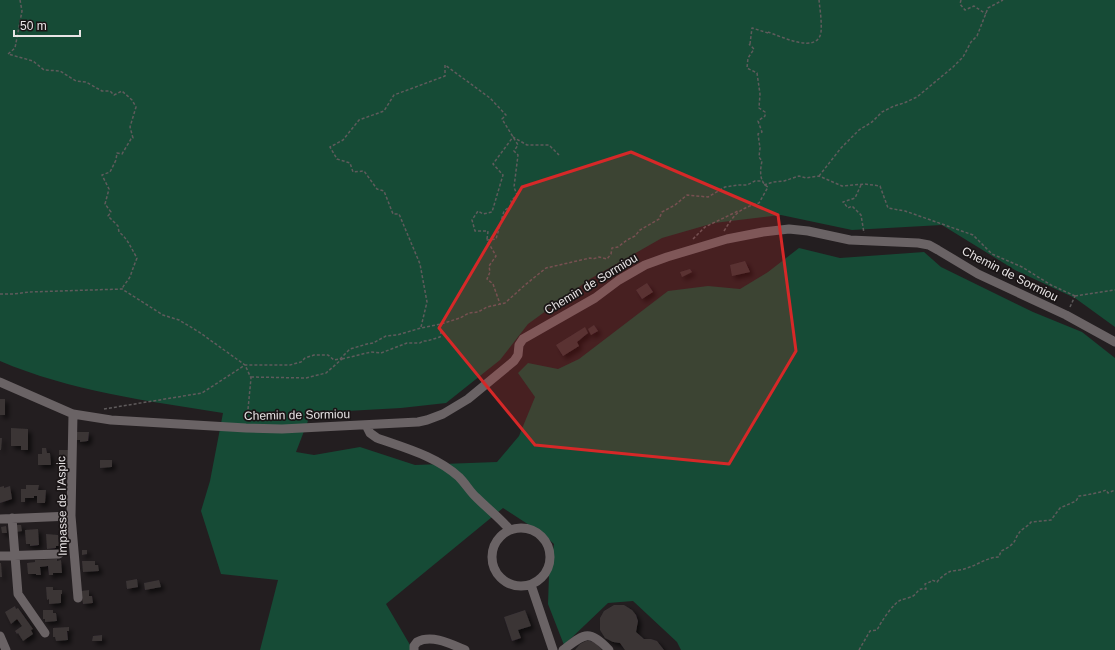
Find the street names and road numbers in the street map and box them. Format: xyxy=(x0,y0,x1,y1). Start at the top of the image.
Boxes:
street label: Chemin de Sormiou xyxy=(960,244,1060,304)
street label: Chemin de Sormiou xyxy=(542,251,640,317)
street label: Chemin de Sormiou xyxy=(244,407,350,423)
street label: Impasse de l'Aspic xyxy=(54,456,70,556)

